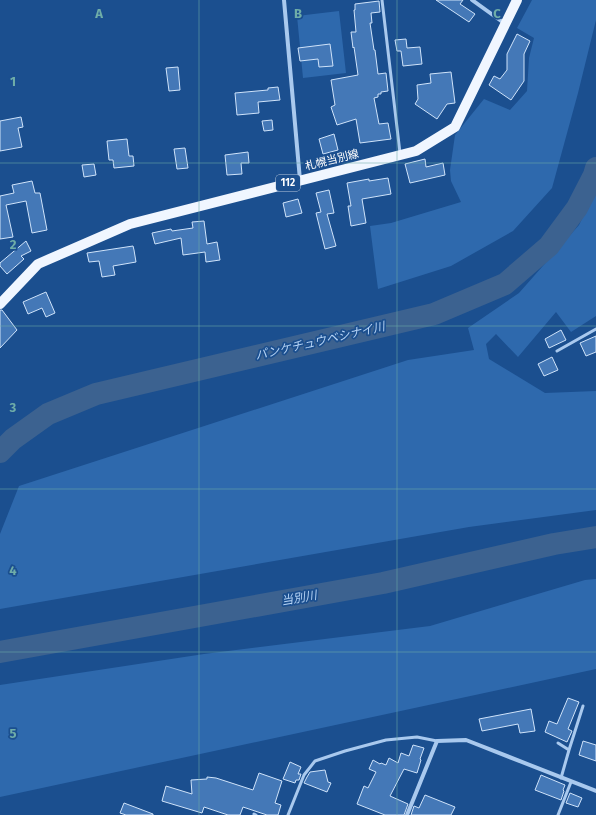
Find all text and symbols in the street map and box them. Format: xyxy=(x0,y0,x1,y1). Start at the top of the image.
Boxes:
text: A xyxy=(94,6,103,21)
text: B xyxy=(294,6,302,21)
text: C xyxy=(493,6,501,21)
text: 1 xyxy=(10,74,16,89)
street label: 札幌当別線 xyxy=(304,147,360,173)
road number: 112 xyxy=(276,175,300,191)
text: 2 xyxy=(10,237,17,252)
water label: パンケチュウベシナイ川 xyxy=(254,319,388,363)
text: 3 xyxy=(9,400,17,415)
text: 4 xyxy=(9,563,17,578)
water label: 当別川 xyxy=(280,588,320,608)
text: 5 xyxy=(10,726,17,741)

